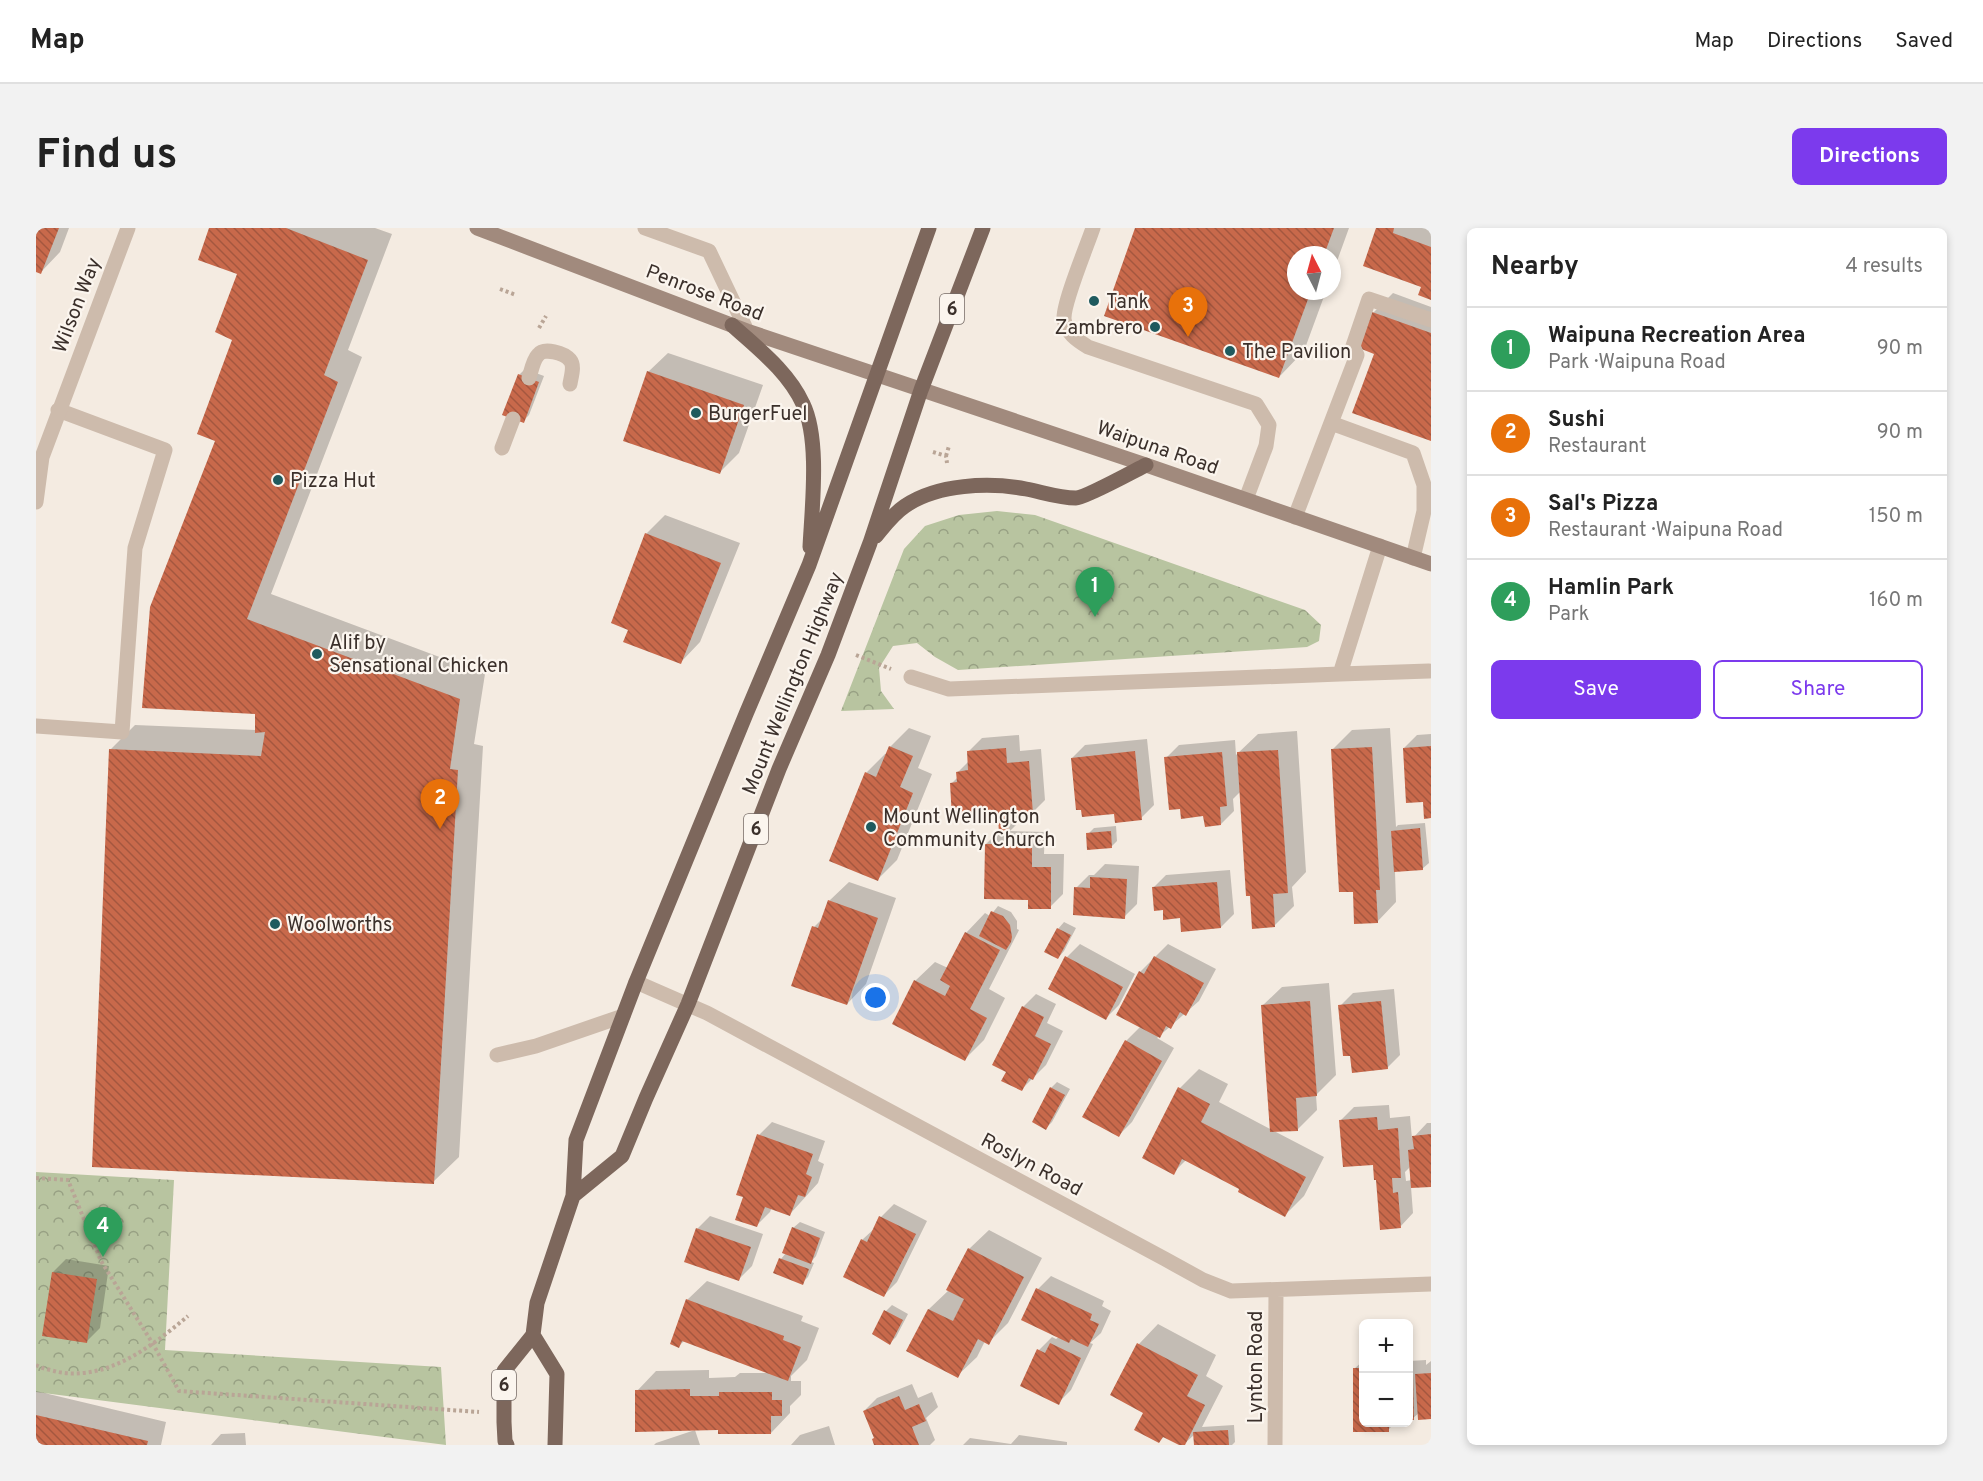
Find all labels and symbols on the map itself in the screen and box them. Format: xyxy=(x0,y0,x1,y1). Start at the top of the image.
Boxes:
north arrow xyxy=(1287,246,1341,300)
street label: Wilson Way xyxy=(48,254,108,357)
street label: Penrose Road xyxy=(642,259,767,328)
pin: 3 xyxy=(1168,288,1208,337)
place label: Tank xyxy=(1106,290,1149,316)
road number: 6 xyxy=(940,294,964,324)
marker: Tank xyxy=(1087,294,1101,308)
place label: Zambrero xyxy=(1054,316,1143,342)
marker: Zambrero xyxy=(1148,320,1162,334)
place label: The Pavilion xyxy=(1242,340,1351,366)
marker: The Pavilion xyxy=(1223,344,1237,358)
place label: BurgerFuel xyxy=(708,402,807,428)
marker: BurgerFuel xyxy=(689,406,703,420)
street label: Waipuna Road xyxy=(1093,416,1222,482)
place label: Pizza Hut xyxy=(290,469,376,495)
marker: Pizza Hut xyxy=(271,473,285,487)
pin: 1 xyxy=(1076,568,1114,617)
street label: Mount Wellington Highway xyxy=(737,569,850,799)
place label: Alif by Sensational Chicken xyxy=(329,631,509,680)
marker: Alif by Sensational Chicken xyxy=(310,647,324,661)
pin: 2 xyxy=(420,780,460,829)
place label: Mount Wellington Community Church xyxy=(883,805,1056,854)
road number: 6 xyxy=(744,814,768,844)
marker: Mount Wellington Community Church xyxy=(864,820,878,834)
place label: Woolworths xyxy=(287,913,392,939)
marker: Woolworths xyxy=(268,917,282,931)
your location xyxy=(861,983,890,1012)
street label: Roslyn Road xyxy=(976,1128,1086,1203)
pin: 4 xyxy=(84,1208,122,1257)
street label: Lynton Road xyxy=(1244,1311,1270,1423)
road number: 6 xyxy=(492,1370,516,1400)

